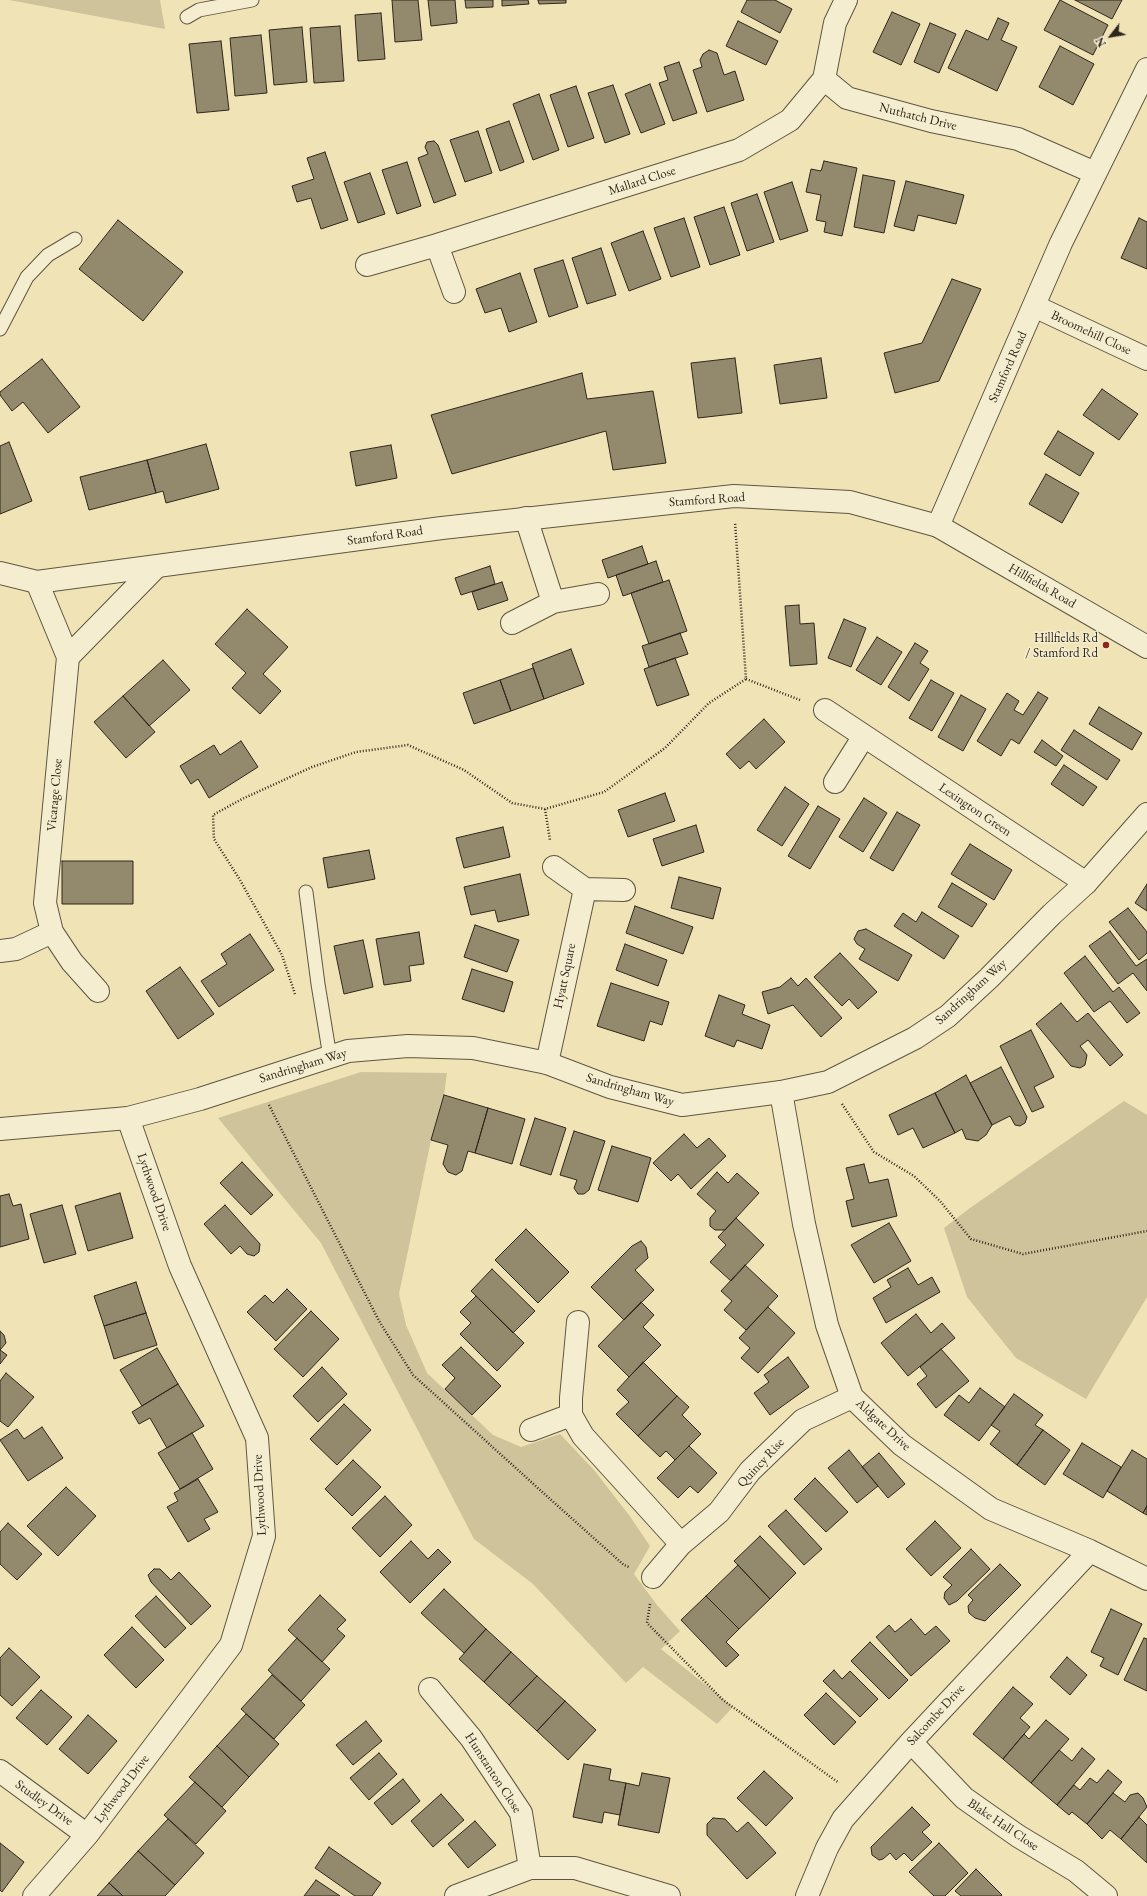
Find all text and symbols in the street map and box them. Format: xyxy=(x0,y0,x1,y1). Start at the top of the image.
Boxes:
north arrow xyxy=(1091,16,1131,56)
text: N xyxy=(1092,35,1109,50)
street label: Nuthatch Drive xyxy=(878,100,958,134)
street label: Mallard Close xyxy=(606,163,678,199)
street label: Broomehill Close xyxy=(1048,308,1134,358)
street label: Stamford Road xyxy=(985,329,1031,405)
street label: Stamford Road xyxy=(668,490,746,510)
street label: Stamford Road xyxy=(346,523,424,549)
street label: Hillfields Road xyxy=(1005,560,1079,612)
place label: Hillfields Rd / Stamford Rd xyxy=(1025,630,1098,661)
marker: Hillfields Rd / Stamford Rd xyxy=(1101,640,1111,650)
street label: Vicarage Close xyxy=(44,758,66,832)
street label: Lexington Green xyxy=(936,780,1014,840)
street label: Hyatt Square xyxy=(550,942,580,1010)
street label: Sandringham Way xyxy=(932,956,1010,1028)
street label: Sandringham Way xyxy=(257,1045,349,1087)
street label: Sandringham Way xyxy=(584,1070,676,1110)
street label: Lythwood Drive xyxy=(133,1151,175,1233)
street label: Aldgate Drive xyxy=(852,1396,914,1454)
street label: Quincy Rise xyxy=(734,1435,788,1491)
street label: Lythwood Drive xyxy=(250,1454,270,1536)
street label: Salcombe Drive xyxy=(904,1681,968,1749)
street label: Hunstanton Close xyxy=(461,1730,525,1816)
street label: Lythwood Drive xyxy=(91,1752,153,1826)
street label: Studley Drive xyxy=(12,1777,76,1829)
street label: Blake Hall Close xyxy=(965,1796,1041,1854)

